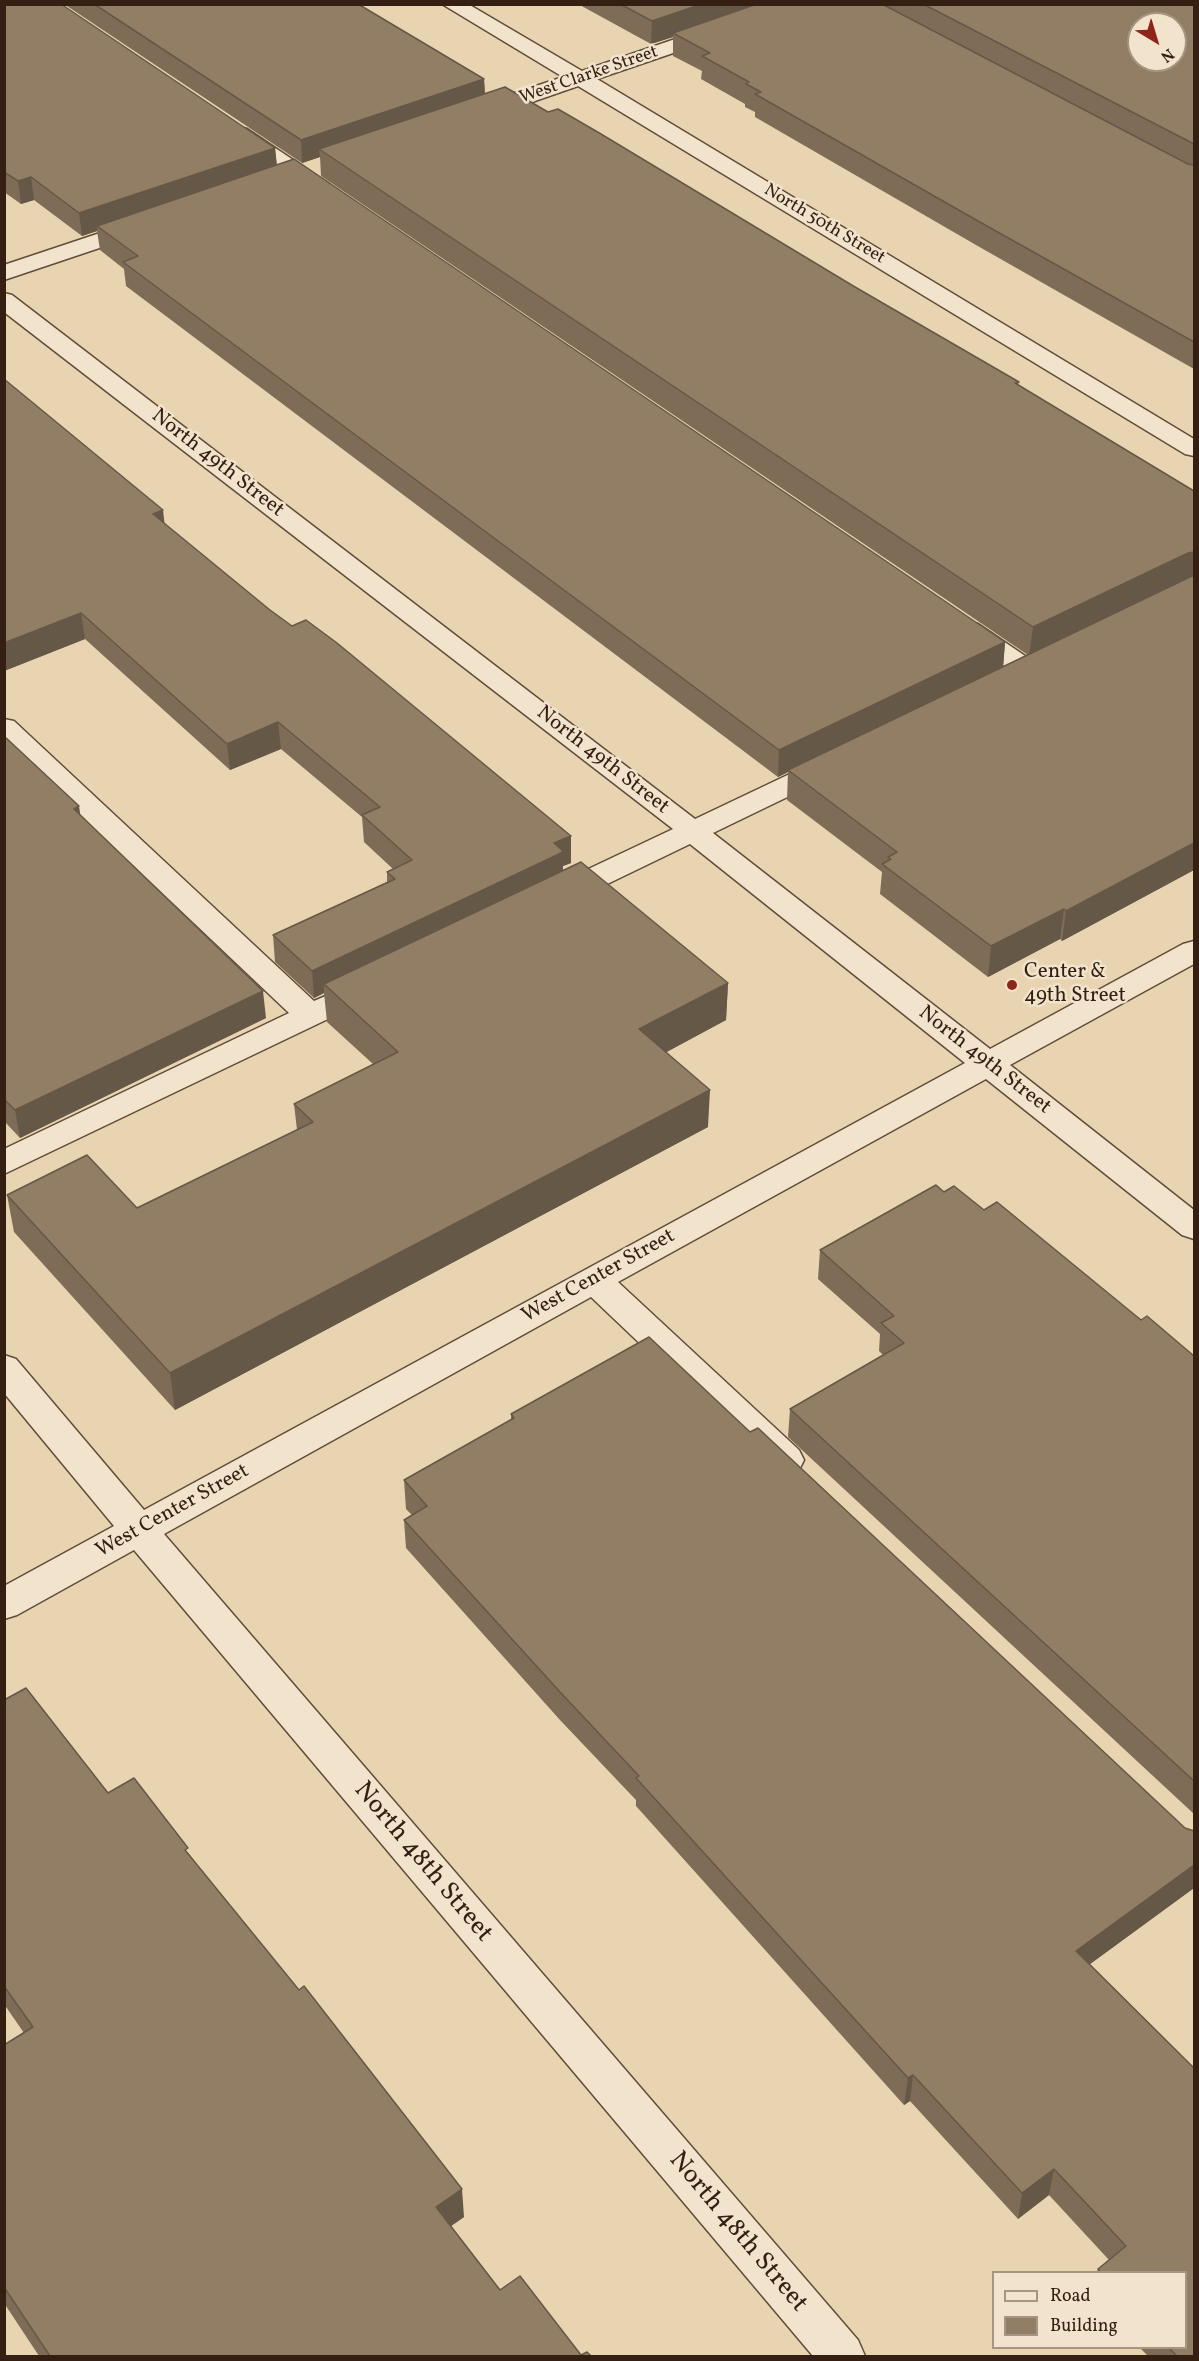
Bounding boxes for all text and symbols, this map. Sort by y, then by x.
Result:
north arrow [1127,12,1187,72]
street label: West Clarke Street [517,42,661,110]
text: N [1155,42,1178,67]
street label: North 50th Street [759,180,889,270]
street label: North 49th Street [146,404,288,524]
street label: North 49th Street [531,701,673,821]
place label: Center & 49th Street [1024,960,1126,1010]
marker: Center & 49th Street [1005,978,1019,992]
street label: North 49th Street [913,1001,1055,1121]
street label: West Center Street [518,1224,680,1330]
street label: West Center Street [92,1459,254,1565]
street label: North 48th Street [346,1776,498,1950]
street label: North 48th Street [661,2146,813,2320]
legend [992,2271,1187,2349]
text: Road [1050,2284,1091,2309]
text: Building [1050,2314,1118,2339]

